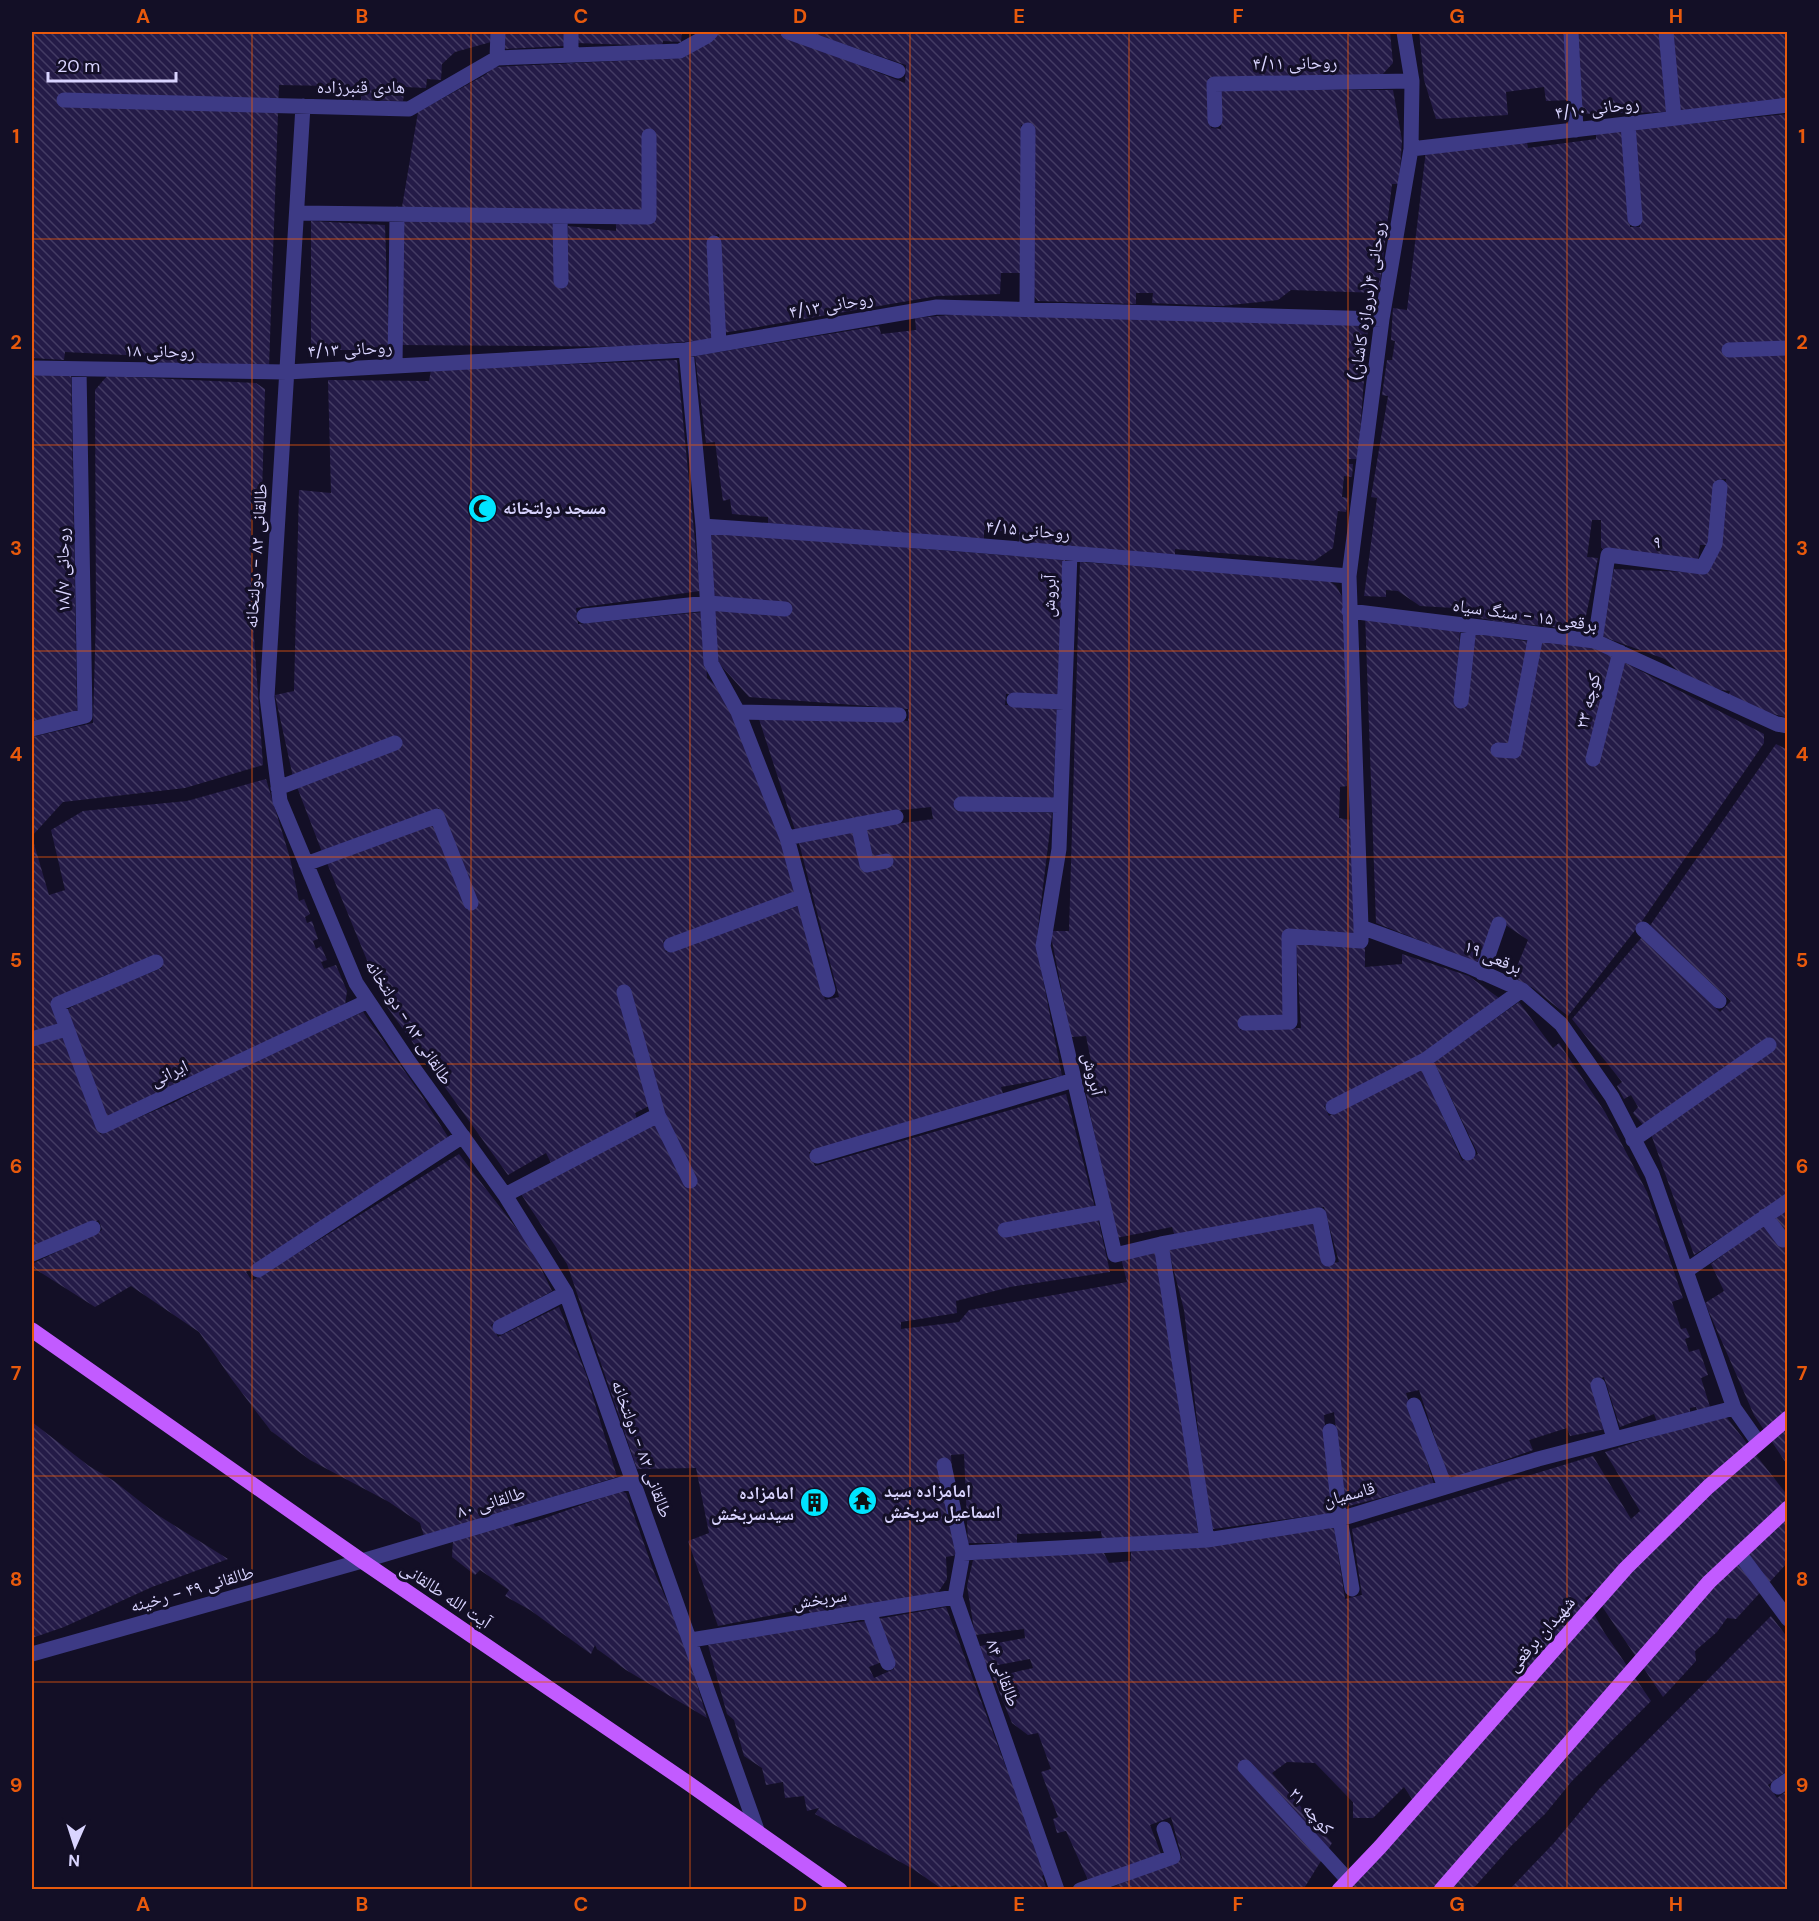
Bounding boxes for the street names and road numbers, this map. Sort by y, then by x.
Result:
street label: روحانی ۴/۱۱ [1252,50,1338,76]
street label: هادی قنبرزاده [317,75,405,99]
street label: روحانی ۴/۱۰ [1553,91,1641,125]
street label: روحانی ۴(دروازه کاشان) [1343,220,1391,382]
street label: روحانی ۴/۱۳ [787,286,875,324]
street label: روحانی ۴/۱۳ [307,335,393,363]
street label: روحانی ۱۸ [125,338,195,364]
street label: طالقانی ۸۲ - دولتخانه [239,483,273,629]
street label: روحانی ۴/۱۵ [985,514,1071,546]
street label: روحانی ۱۸/۷ [50,527,76,613]
street label: ۹ [1652,530,1662,554]
street label: آبروش [1036,574,1062,618]
street label: برقعی ۱۵ - سنگ سیاه [1451,593,1599,637]
street label: کوچه ۲۳ [1570,670,1607,731]
street label: برقعی ۱۹ [1460,934,1526,980]
street label: طالقانی ۸۲ - دولتخانه [359,955,459,1089]
street label: آبروش [1076,1050,1110,1098]
street label: ایرانی [146,1054,192,1092]
street label: طالقانی ۸۲ - دولتخانه [606,1377,678,1521]
street label: قاسمیان [1320,1476,1378,1512]
street label: طالقانی ۸۰ [454,1480,528,1524]
street label: آیت الله طالقانی [396,1556,496,1634]
street label: طالقانی ۴۹ - رخینه [127,1560,257,1618]
street label: سربخش [791,1583,849,1615]
street label: شهیدان برقعی [1501,1591,1581,1677]
street label: طالقانی ۸۴ [980,1636,1026,1710]
street label: کوچه ۲۱ [1283,1782,1339,1840]

